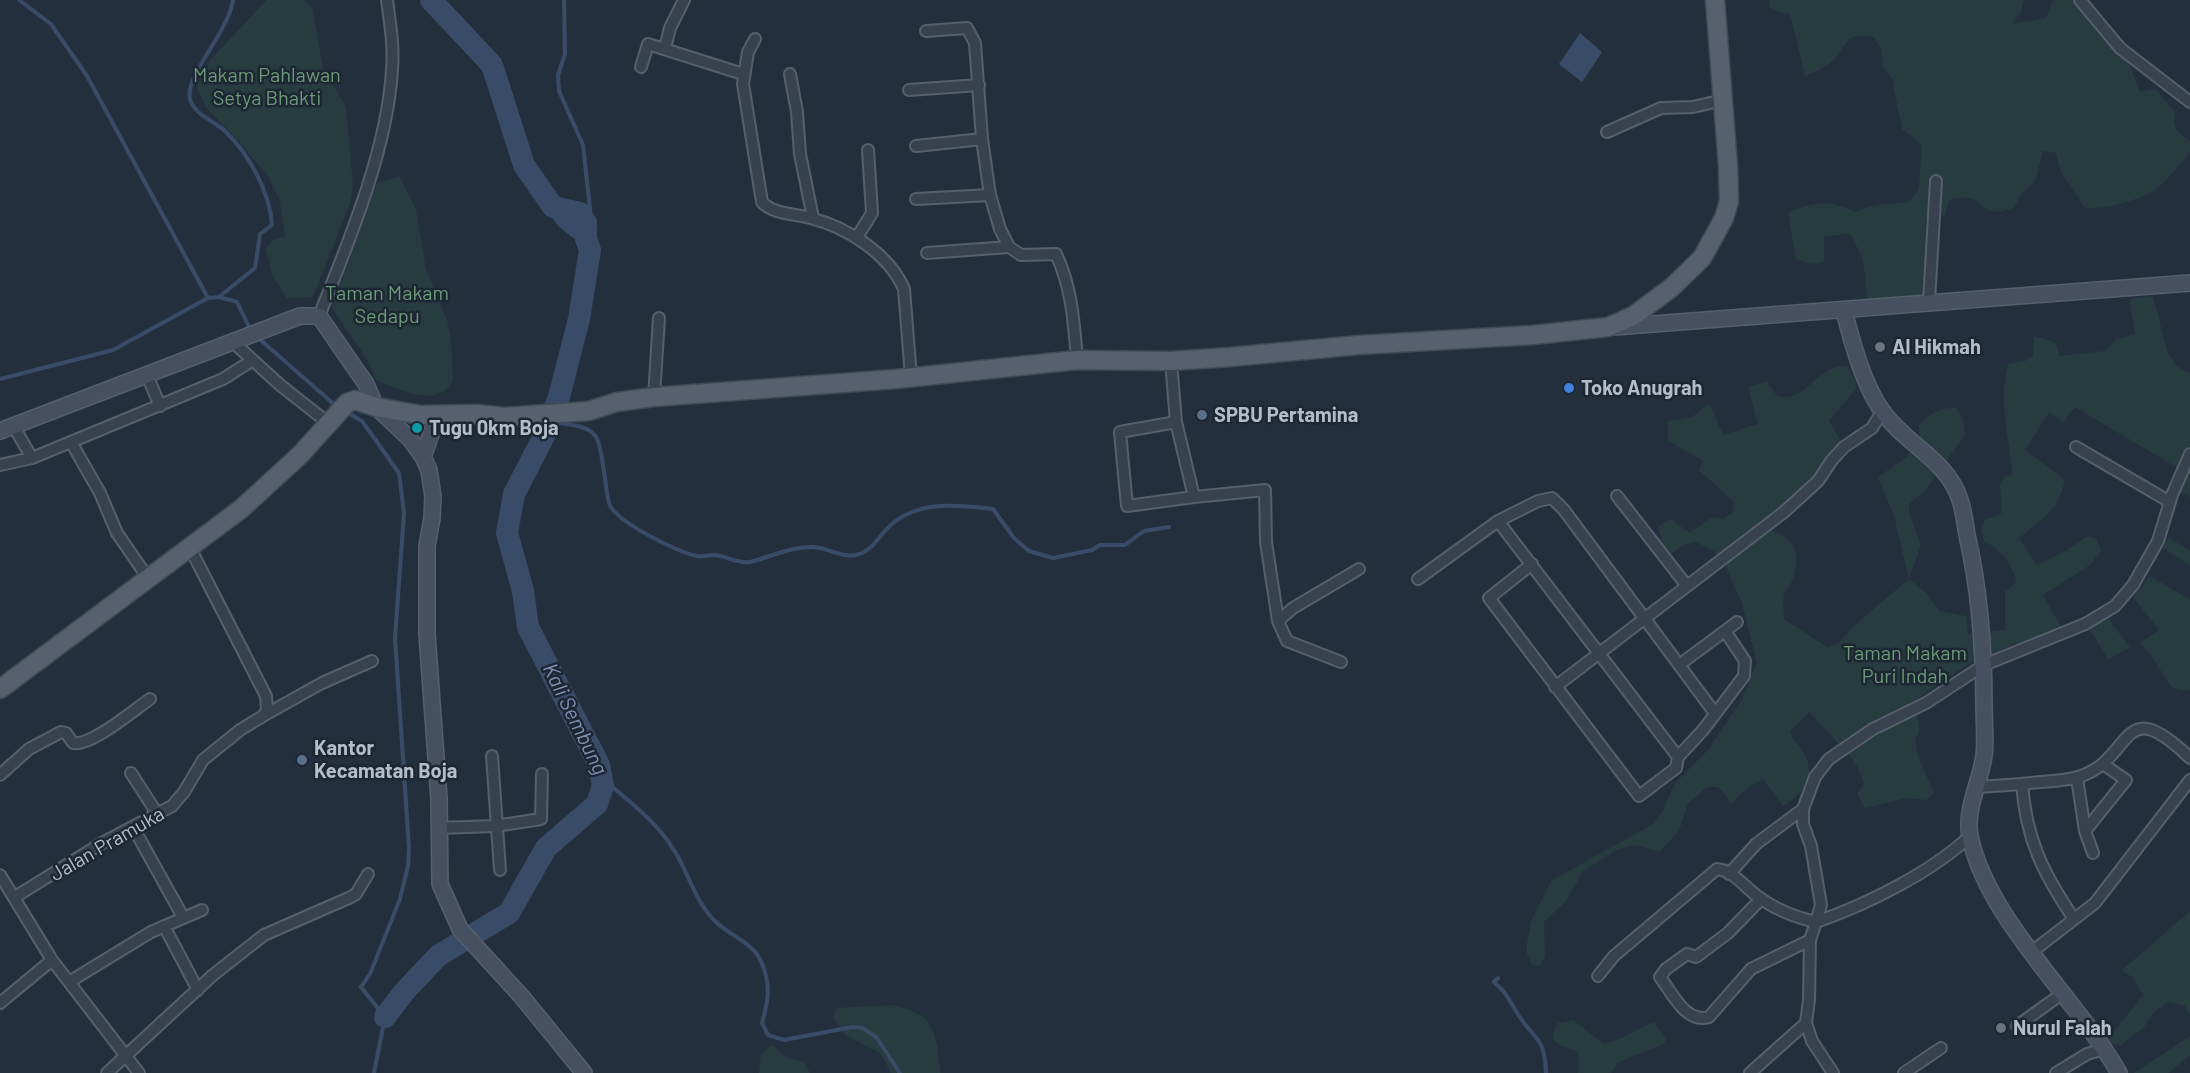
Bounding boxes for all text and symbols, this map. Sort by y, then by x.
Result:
park label: Makam Pahlawan Setya Bhakti [193,63,341,110]
park label: Taman Makam Sedapu [325,281,449,328]
place label: Al Hikmah [1892,335,1981,359]
marker: Al Hikmah [1873,340,1887,354]
place label: Toko Anugrah [1581,376,1702,400]
marker: Toko Anugrah [1562,381,1576,395]
place label: SPBU Pertamina [1214,403,1358,427]
marker: SPBU Pertamina [1195,408,1209,422]
place label: Tugu 0km Boja [429,416,559,440]
marker: Tugu 0km Boja [410,421,424,435]
park label: Taman Makam Puri Indah [1843,641,1967,688]
water label: Kali Sembung [537,659,613,779]
place label: Kantor Kecamatan Boja [314,736,457,783]
marker: Kantor Kecamatan Boja [295,753,309,767]
street label: Jalan Pramuka [46,802,168,886]
place label: Nurul Falah [2013,1016,2112,1040]
marker: Nurul Falah [1994,1021,2008,1035]

